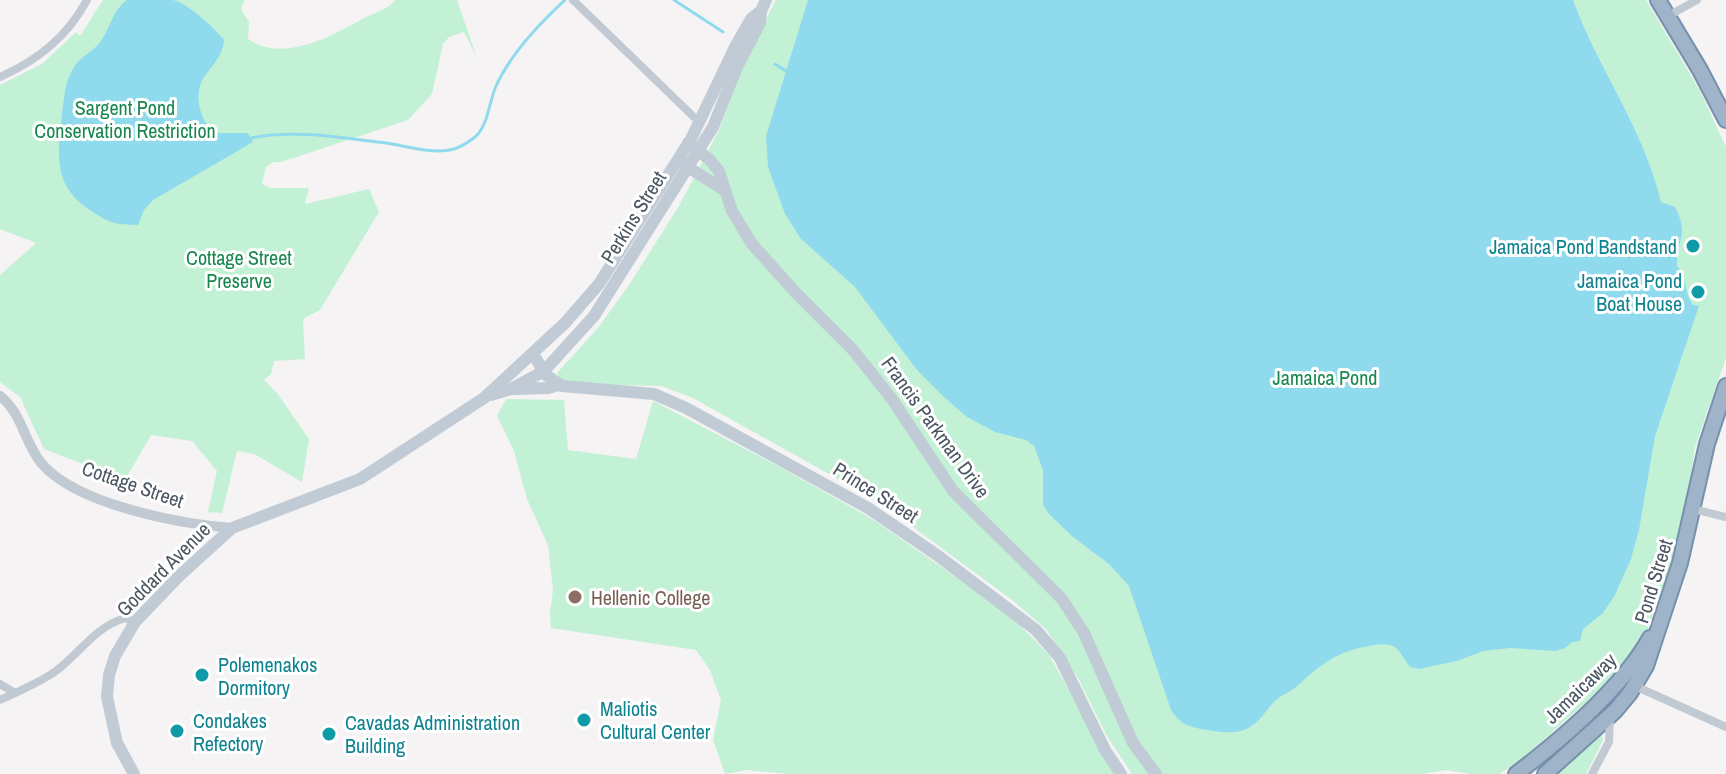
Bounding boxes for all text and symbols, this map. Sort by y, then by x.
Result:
park label: Sargent Pond Conservation Restriction [34,94,216,144]
street label: Perkins Street [594,165,672,268]
place label: Jamaica Pond Bandstand [1489,233,1677,260]
marker: Jamaica Pond Bandstand [1684,237,1702,255]
park label: Cottage Street Preserve [186,244,292,294]
place label: Jamaica Pond Boat House [1577,267,1682,317]
marker: Jamaica Pond Boat House [1689,283,1707,301]
street label: Francis Parkman Drive [876,351,996,503]
park label: Jamaica Pond [1273,364,1377,391]
street label: Cottage Street [79,454,188,514]
street label: Prince Street [828,455,924,529]
street label: Goddard Avenue [110,516,216,622]
street label: Pond Street [1627,535,1679,626]
place label: Hellenic College [591,584,710,611]
marker: Hellenic College [566,588,584,606]
street label: Jamaicaway [1538,646,1623,729]
place label: Polemenakos Dormitory [218,651,317,701]
marker: Polemenakos Dormitory [193,666,211,684]
place label: Maliotis Cultural Center [600,695,711,745]
place label: Condakes Refectory [193,707,267,757]
place label: Cavadas Administration Building [345,709,520,759]
marker: Maliotis Cultural Center [575,711,593,729]
marker: Condakes Refectory [168,722,186,740]
marker: Cavadas Administration Building [320,725,338,743]

